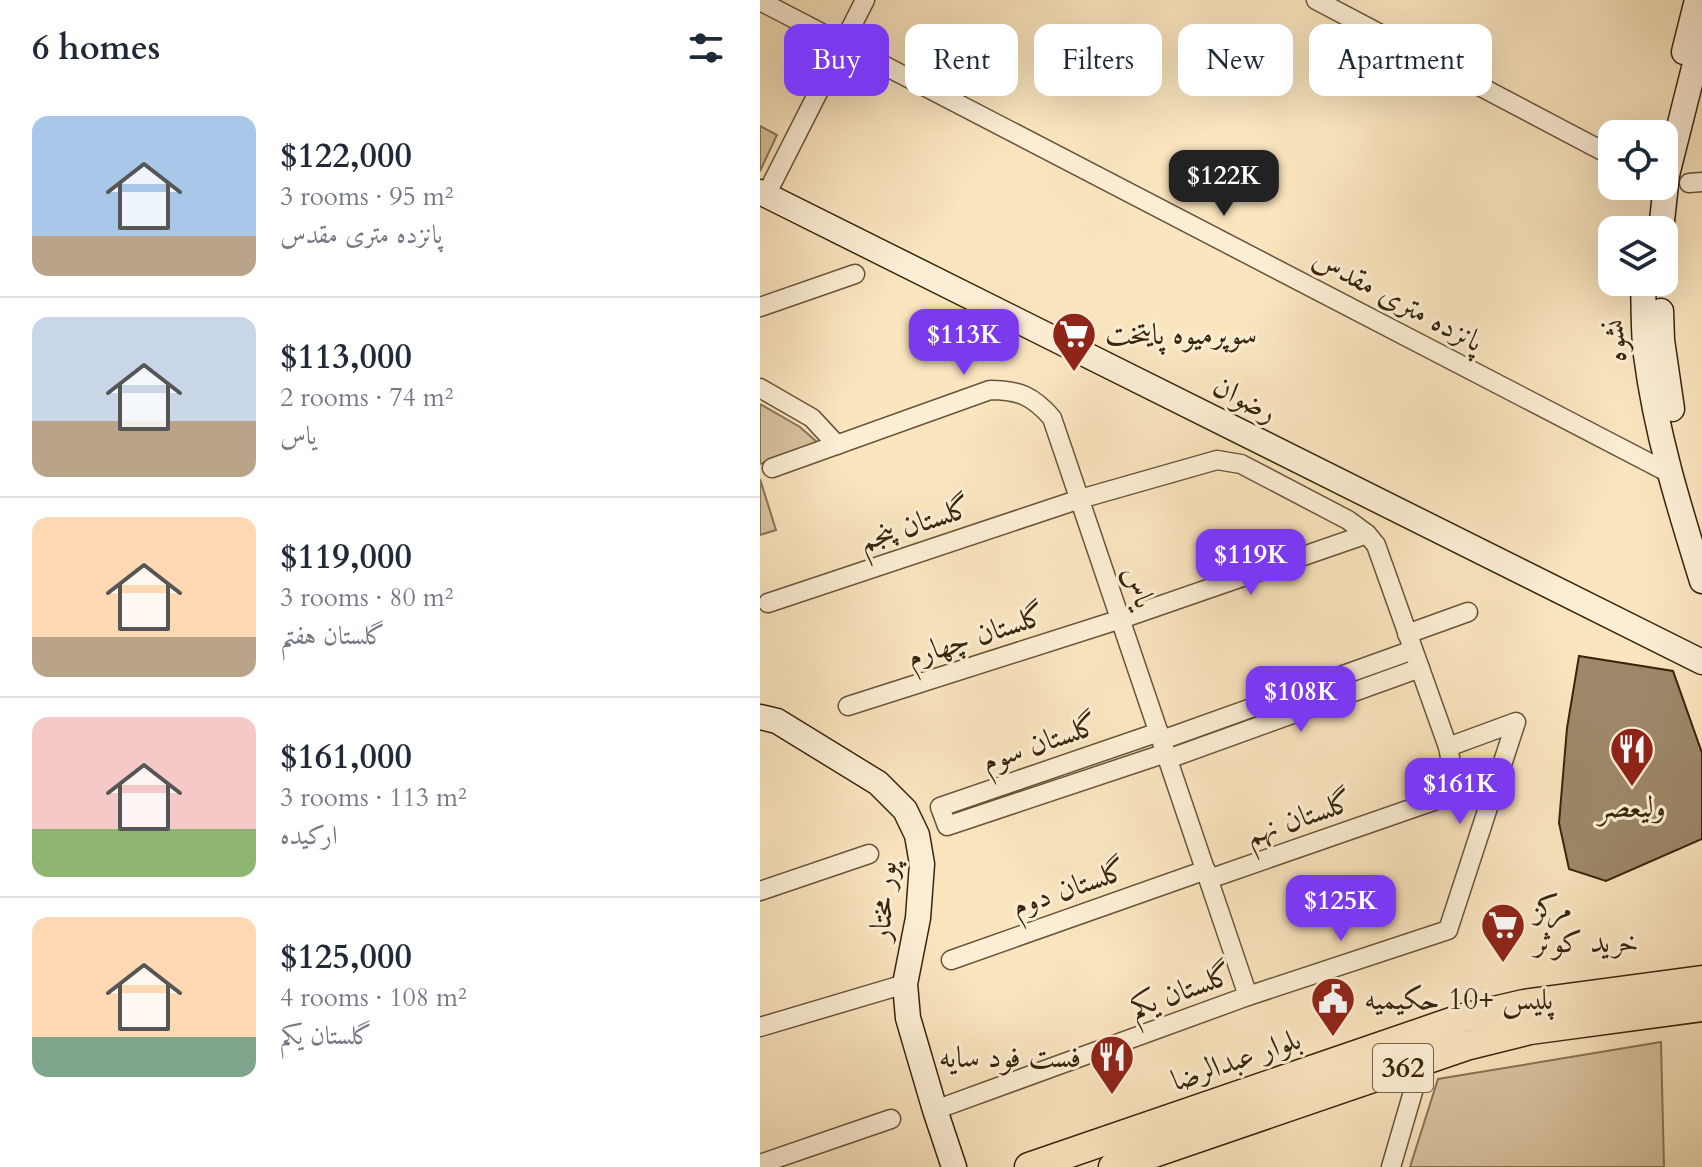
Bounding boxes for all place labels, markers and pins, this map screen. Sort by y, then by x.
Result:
pin: $122K [1168,150,1280,218]
pin: $113K [908,309,1020,377]
supermarket icon: سوپرمیوه پایتخت [1050,310,1098,373]
place label: سوپرمیوه پایتخت [1105,314,1257,355]
pin: $119K [1195,529,1307,597]
pin: $108K [1245,666,1357,734]
restaurant icon: ولیعصر [1608,725,1656,788]
pin: $161K [1404,758,1516,826]
place label: ولیعصر [1595,787,1666,828]
pin: $125K [1285,875,1397,943]
place label: مرکز خرید کوثر [1531,888,1639,963]
supermarket icon: مرکز خرید کوثر [1479,901,1527,964]
public building icon: پلیس +10 حکیمیه [1309,975,1357,1038]
place label: پلیس +10 حکیمیه [1364,979,1555,1020]
restaurant icon: فست فود سایه [1088,1033,1136,1096]
place label: فست فود سایه [939,1037,1081,1078]

